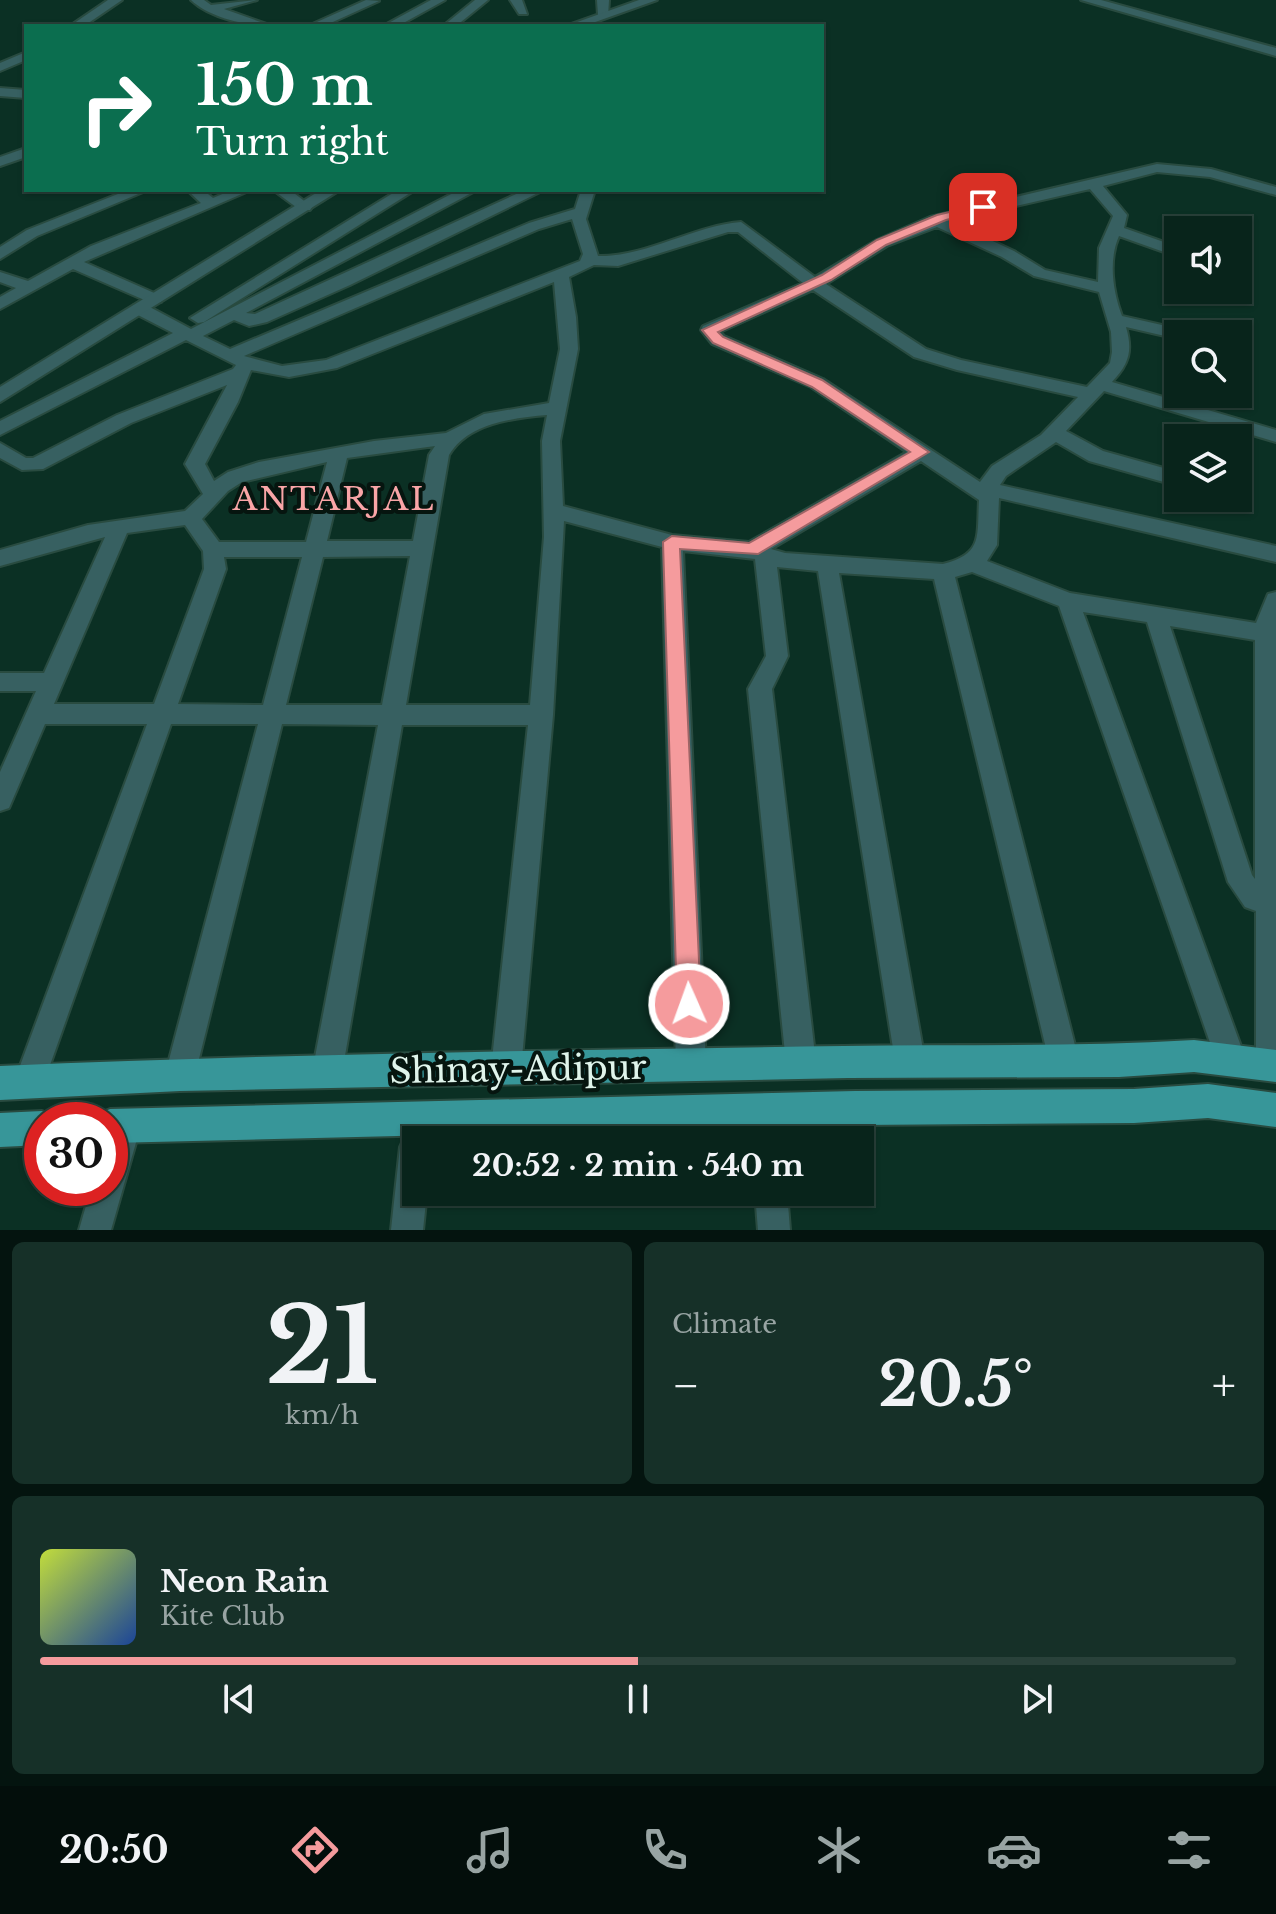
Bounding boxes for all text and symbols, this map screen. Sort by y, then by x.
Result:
text: 150 m [196,51,373,120]
icon: right [64,56,168,160]
text: Turn right [196,120,389,165]
pin [949,173,1017,241]
icon: arrive [961,185,1005,229]
map controls [1164,216,1252,512]
button: sound [1164,216,1252,304]
button: search [1164,320,1252,408]
button: layers [1164,424,1252,512]
district label: ANTARJAL [231,479,436,519]
position arrow [647,962,731,1046]
street label: Shinay-Adipur [389,1046,648,1092]
speed limit sign: 30 [24,1102,128,1206]
text: 20:52 · 2 min · 540 m [472,1147,804,1184]
text: 21 [265,1282,379,1411]
text: Climate [672,1308,777,1340]
text: 20.5° [879,1348,1033,1422]
text: − [672,1358,700,1413]
text: + [1212,1358,1236,1413]
text: km/h [285,1399,359,1431]
text: Neon Rain [160,1563,329,1600]
text: Kite Club [160,1600,285,1632]
icon: previous [217,1677,261,1721]
icon: pause [616,1677,660,1721]
icon: next [1015,1677,1059,1721]
icon: directions [287,1822,343,1878]
icon: music [462,1822,518,1878]
icon: phone [637,1822,693,1878]
icon: climate [811,1822,867,1878]
icon: car [986,1822,1042,1878]
icon: filters [1161,1822,1217,1878]
text: 20:50 [59,1828,169,1873]

